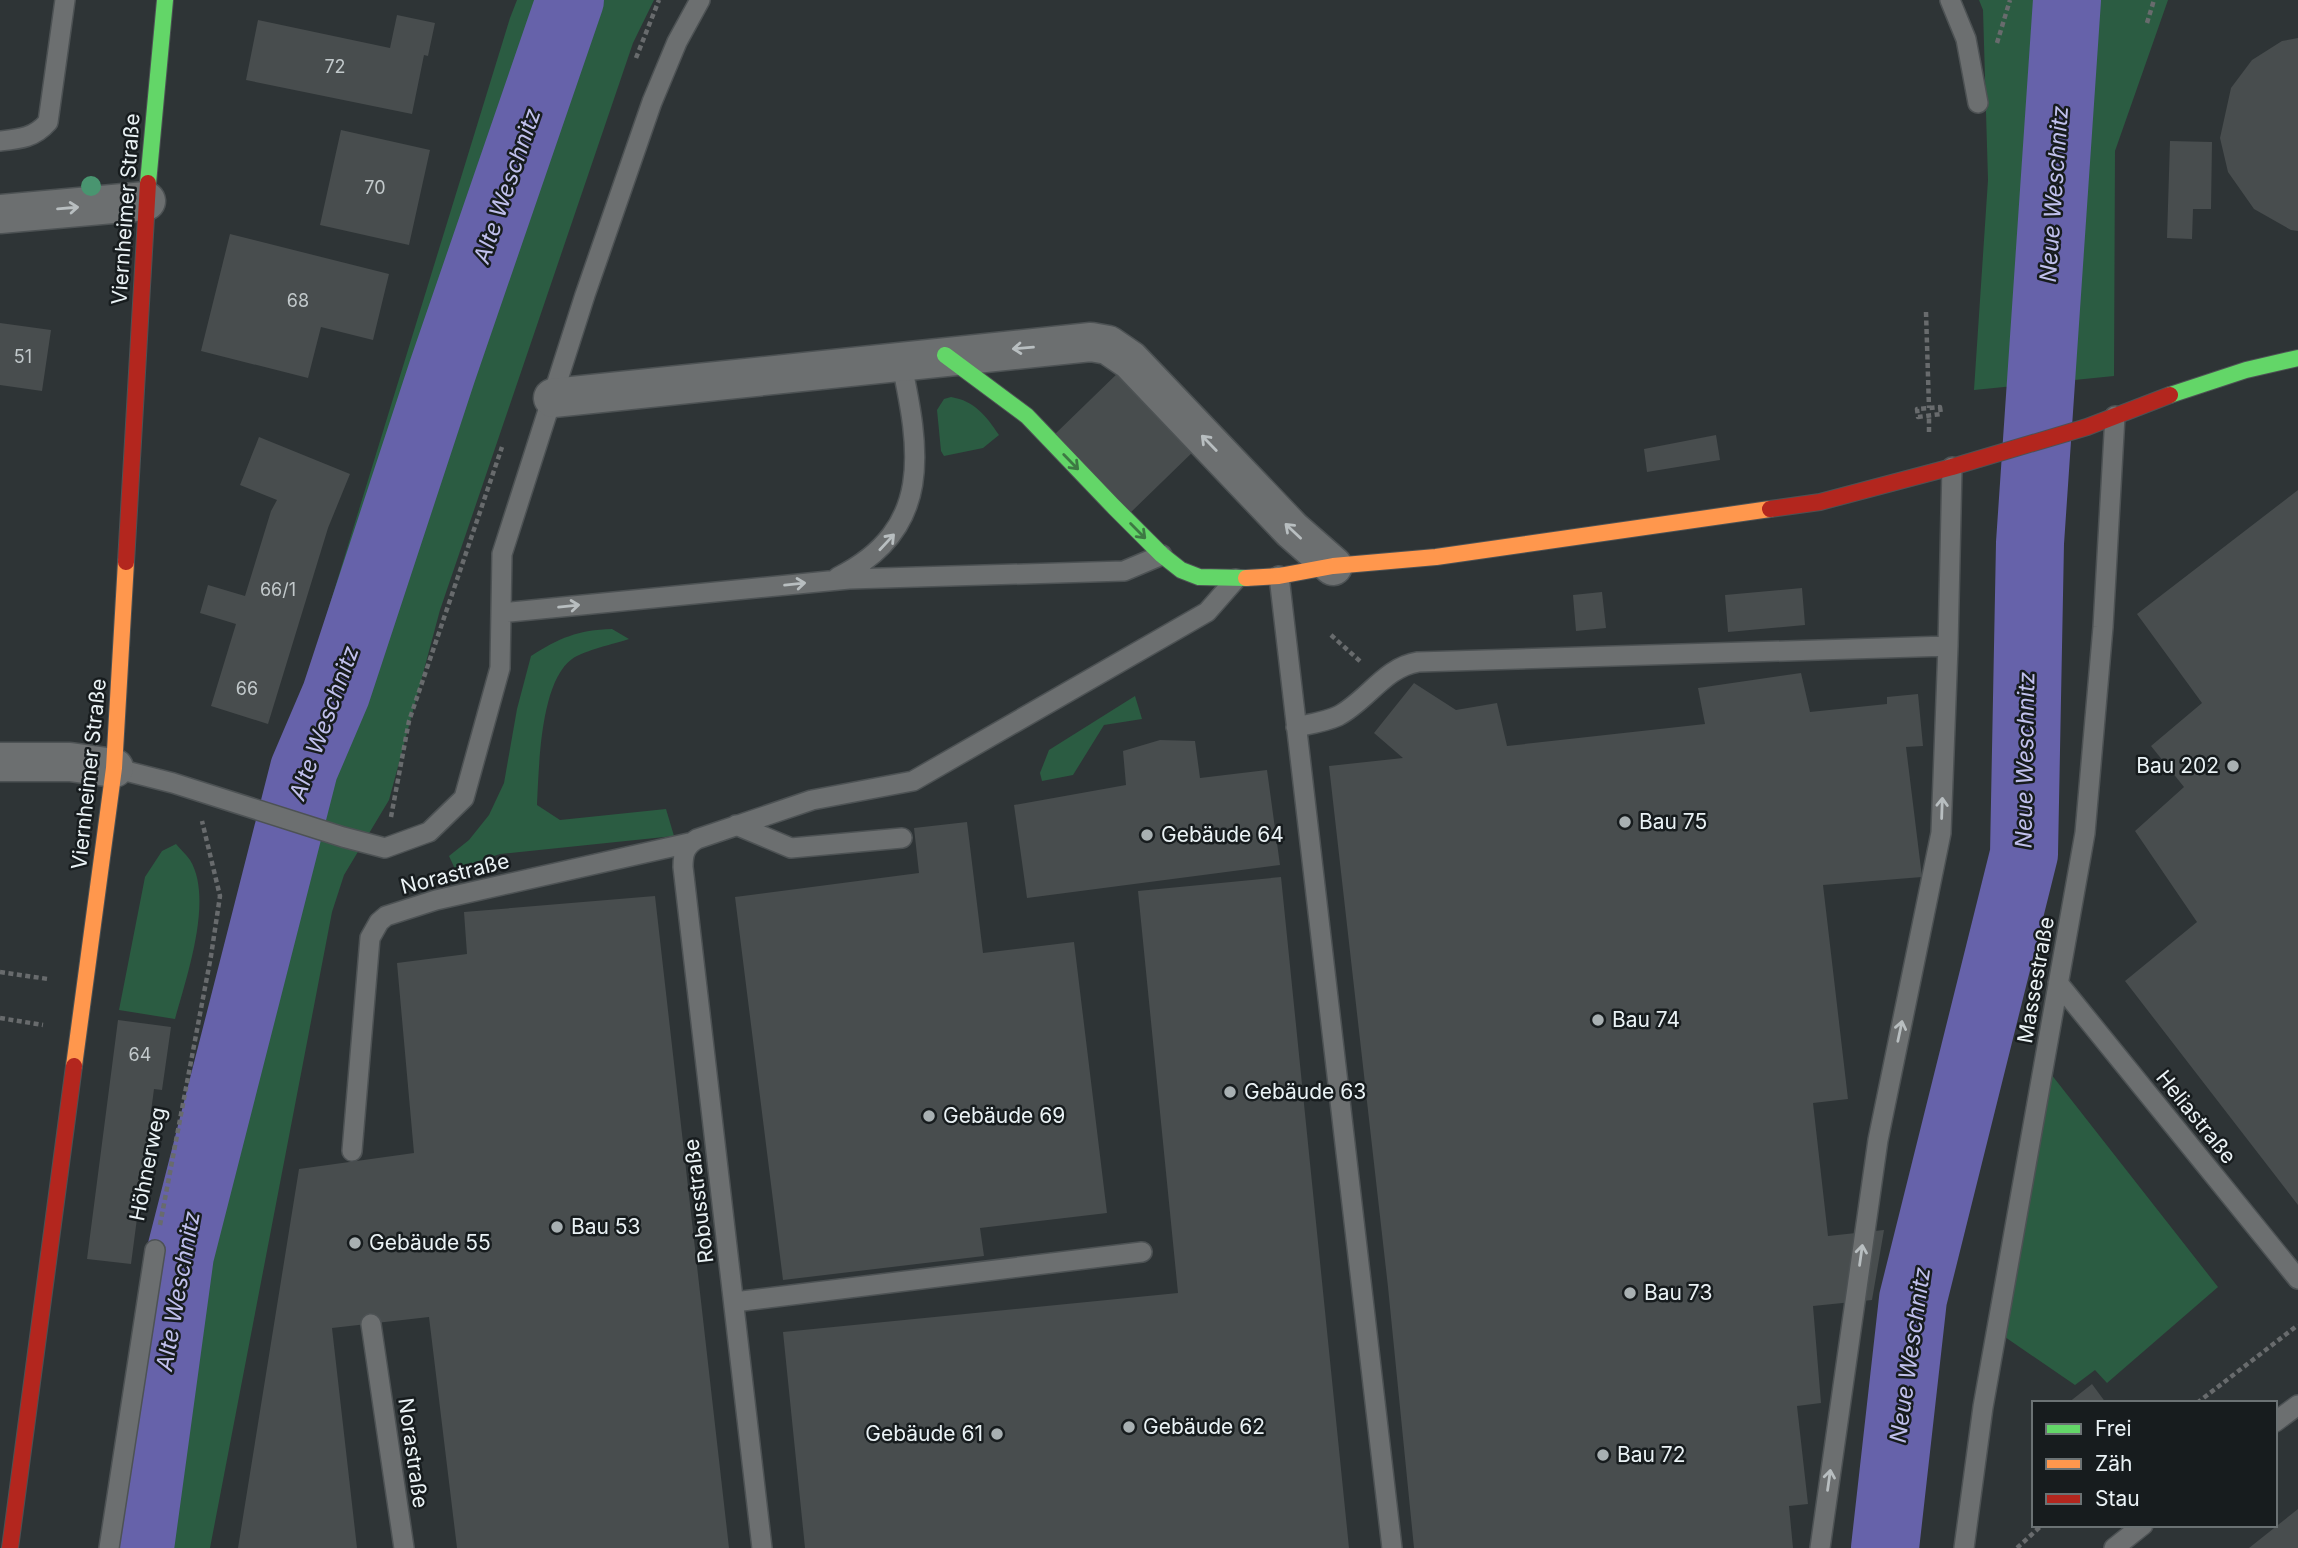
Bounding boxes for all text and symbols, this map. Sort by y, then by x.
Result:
house number: 72 [324,56,346,77]
water label: Neue Weschnitz [2034,104,2074,283]
water label: Alte Weschnitz [467,105,547,268]
street label: Viernheimer Straße [106,112,145,306]
house number: 70 [364,177,386,198]
one-way arrow [56,201,79,214]
house number: 68 [287,290,309,311]
one-way arrow [1012,342,1035,355]
house number: 51 [14,346,32,367]
one-way arrow [1200,435,1217,452]
one-way arrow [1062,453,1079,470]
one-way arrow [1285,522,1302,539]
one-way arrow [1129,523,1146,540]
one-way arrow [878,534,895,551]
one-way arrow [783,577,806,590]
house number: 66/1 [260,579,296,600]
one-way arrow [557,599,580,612]
water label: Alte Weschnitz [283,642,365,805]
water label: Neue Weschnitz [2009,671,2041,849]
street label: Viernheimer Straße [66,677,111,871]
house number: 66 [236,678,258,699]
place label: Bau 202 [2136,753,2219,778]
marker: Bau 202 [2225,758,2241,774]
one-way arrow [1936,797,1949,820]
place label: Bau 75 [1639,809,1707,834]
marker: Bau 75 [1617,814,1633,830]
place label: Gebäude 64 [1161,822,1284,847]
marker: Gebäude 64 [1139,827,1155,843]
street label: Norastraße [398,848,512,899]
street label: Massestraße [2012,915,2059,1045]
place label: Bau 74 [1612,1007,1680,1032]
marker: Bau 74 [1590,1012,1606,1028]
one-way arrow [1894,1020,1908,1043]
house number: 64 [129,1044,151,1065]
street label: Heliastraße [2151,1065,2242,1168]
place label: Gebäude 63 [1244,1079,1366,1104]
marker: Gebäude 63 [1222,1084,1238,1100]
place label: Gebäude 69 [943,1103,1065,1128]
street label: Höhnerweg [124,1105,171,1223]
marker: Gebäude 69 [921,1108,937,1124]
street label: Robusstraße [678,1138,719,1265]
water label: Alte Weschnitz [150,1209,206,1374]
place label: Bau 53 [571,1214,641,1239]
marker: Bau 53 [549,1219,565,1235]
place label: Gebäude 55 [369,1230,491,1255]
marker: Gebäude 55 [347,1235,363,1251]
one-way arrow [1855,1244,1868,1267]
water label: Neue Weschnitz [1884,1265,1936,1445]
place label: Bau 73 [1644,1280,1712,1305]
marker: Bau 73 [1622,1285,1638,1301]
street label: Norastraße [393,1396,434,1510]
legend [2032,1401,2277,1527]
place label: Gebäude 62 [1143,1414,1265,1439]
text: Frei [2095,1416,2132,1441]
marker: Gebäude 62 [1121,1419,1137,1435]
place label: Gebäude 61 [865,1421,983,1446]
marker: Gebäude 61 [989,1426,1005,1442]
place label: Bau 72 [1617,1442,1686,1467]
marker: Bau 72 [1595,1447,1611,1463]
text: Zäh [2095,1451,2132,1476]
one-way arrow [1823,1470,1836,1492]
text: Stau [2095,1486,2140,1511]

